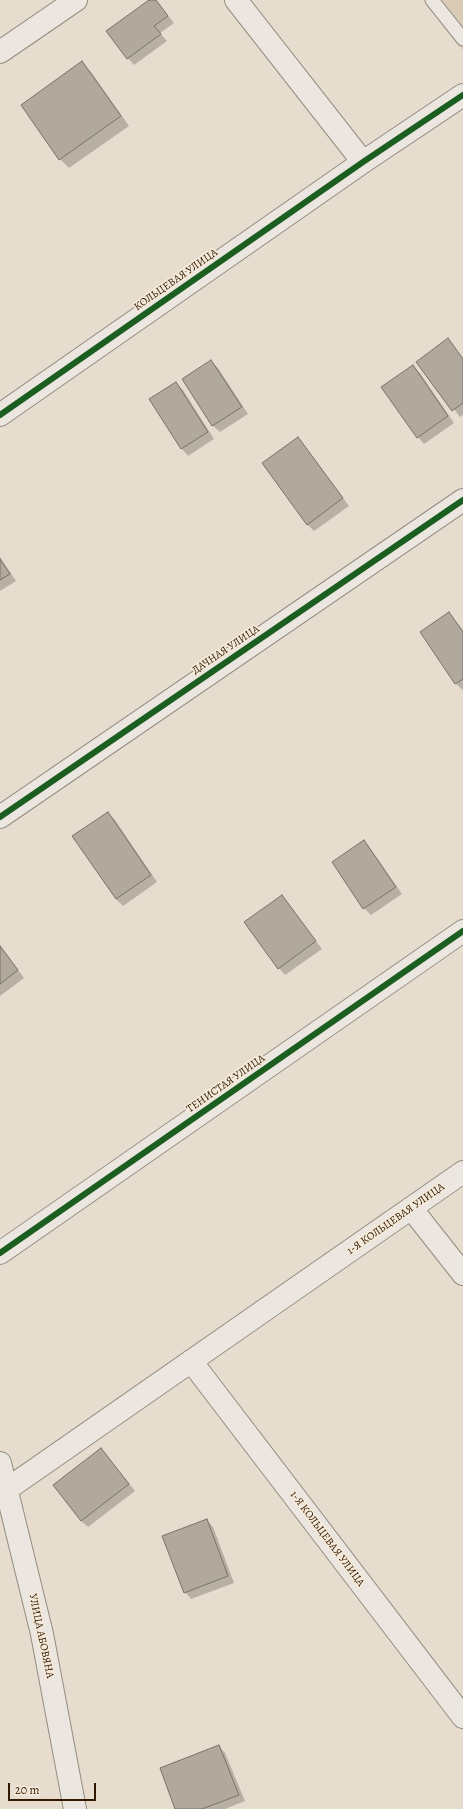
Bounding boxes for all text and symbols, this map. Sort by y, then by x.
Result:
street label: КОЛЬЦЕВАЯ УЛИЦА [132,246,220,314]
street label: ДАЧНАЯ УЛИЦА [190,623,262,677]
street label: ТЕНИСТАЯ УЛИЦА [184,1052,268,1116]
street label: 1-Я КОЛЬЦЕВАЯ УЛИЦА [345,1180,447,1258]
street label: 1-Я КОЛЬЦЕВАЯ УЛИЦА [287,1489,367,1589]
street label: УЛИЦА АБОВЯНА [26,1593,56,1679]
scale bar [10,1775,98,1801]
text: 20 m [15,1782,39,1798]

